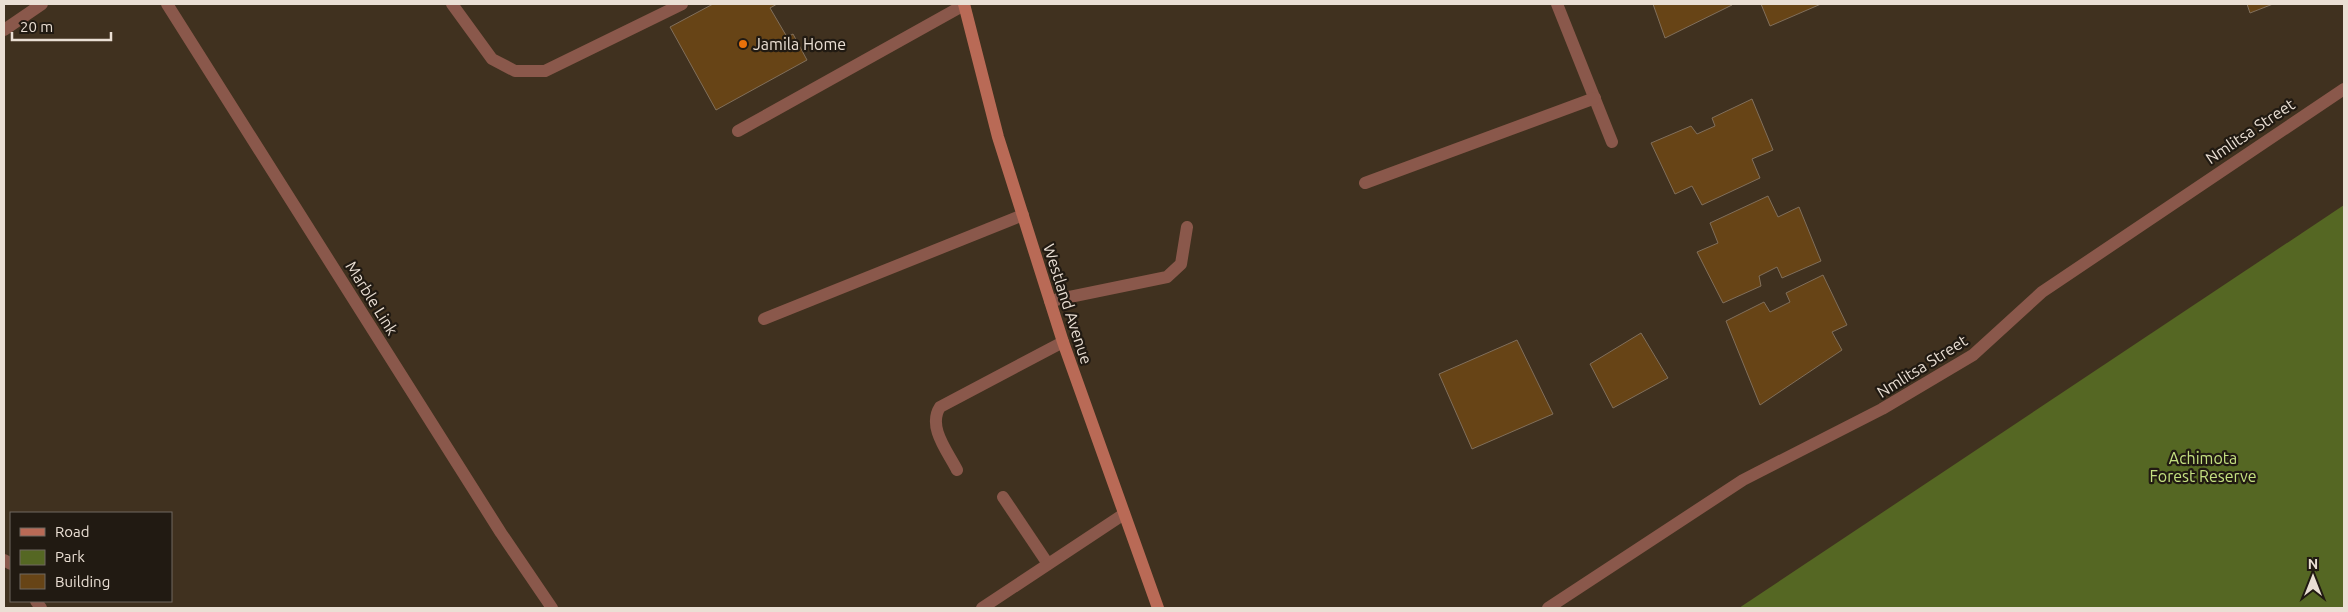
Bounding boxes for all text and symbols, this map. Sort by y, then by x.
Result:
scale bar [12,10,111,42]
text: 20 m [20,18,53,35]
place label: Jamila Home [753,35,846,53]
marker: Jamila Home [737,38,749,50]
street label: Nmlitsa Street [2202,94,2298,167]
street label: Westland Avenue [1040,242,1096,366]
street label: Marble Link [342,258,402,338]
street label: Nmlitsa Street [1874,331,1971,401]
park label: Achimota Forest Reserve [2149,449,2257,485]
legend [10,512,172,602]
text: Road [55,523,90,540]
text: Park [55,548,85,565]
north arrow [2288,552,2338,602]
text: N [2308,556,2318,572]
text: Building [55,573,110,590]

